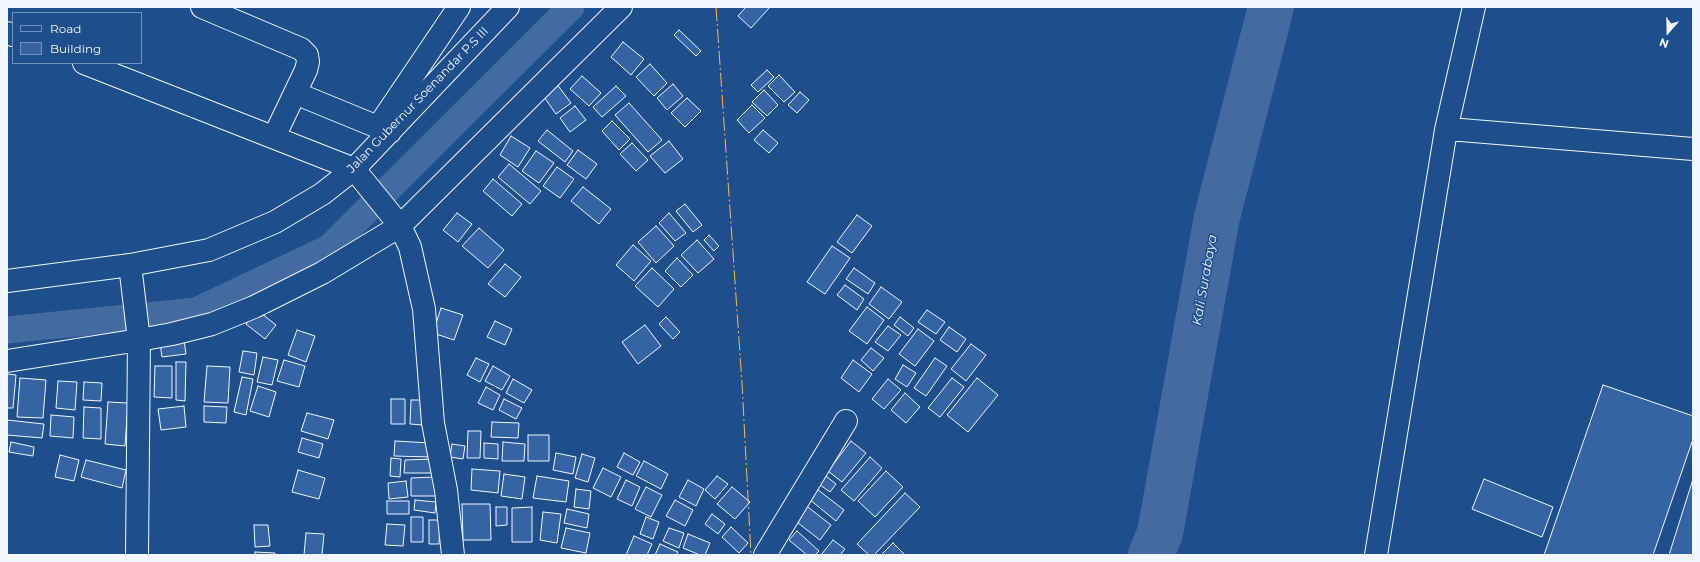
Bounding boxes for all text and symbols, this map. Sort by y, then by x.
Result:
legend [12,12,142,64]
north arrow [1648,12,1688,52]
text: Road [50,21,81,36]
street label: Jalan Gubernur Soenandar P.S III [344,24,492,176]
text: N [1657,35,1670,51]
text: Building [50,41,101,56]
water label: Kali Surabaya [1189,233,1221,327]

